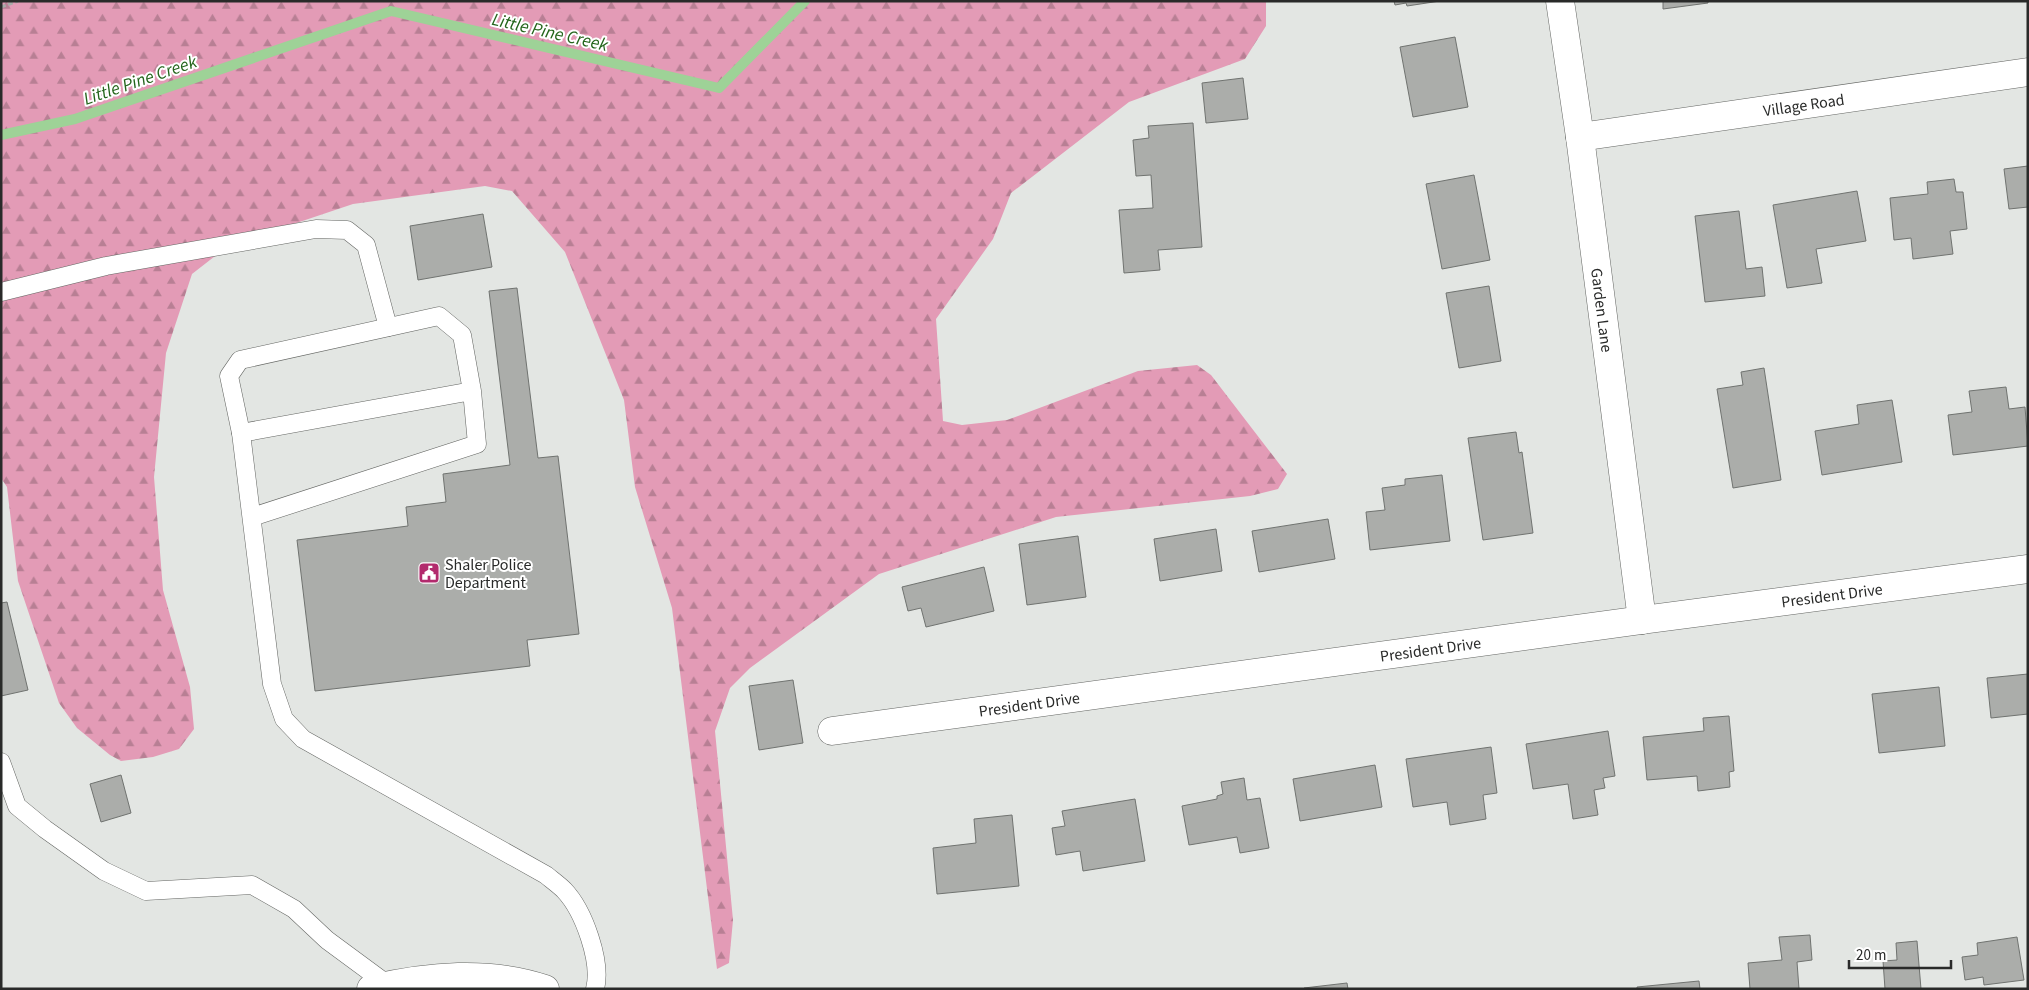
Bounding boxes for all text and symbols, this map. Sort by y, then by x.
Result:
water label: Little Pine Creek [489,7,611,58]
water label: Little Pine Creek [80,49,201,112]
street label: Village Road [1762,89,1846,122]
street label: Garden Lane [1585,267,1618,354]
place label: Shaler Police Department [445,554,531,594]
public building icon: Shaler Police Department [417,561,441,585]
street label: President Drive [1780,578,1884,614]
street label: President Drive [1379,632,1483,668]
street label: President Drive [977,687,1081,723]
scale bar [1849,938,1952,970]
text: 20 m [1856,945,1886,966]

